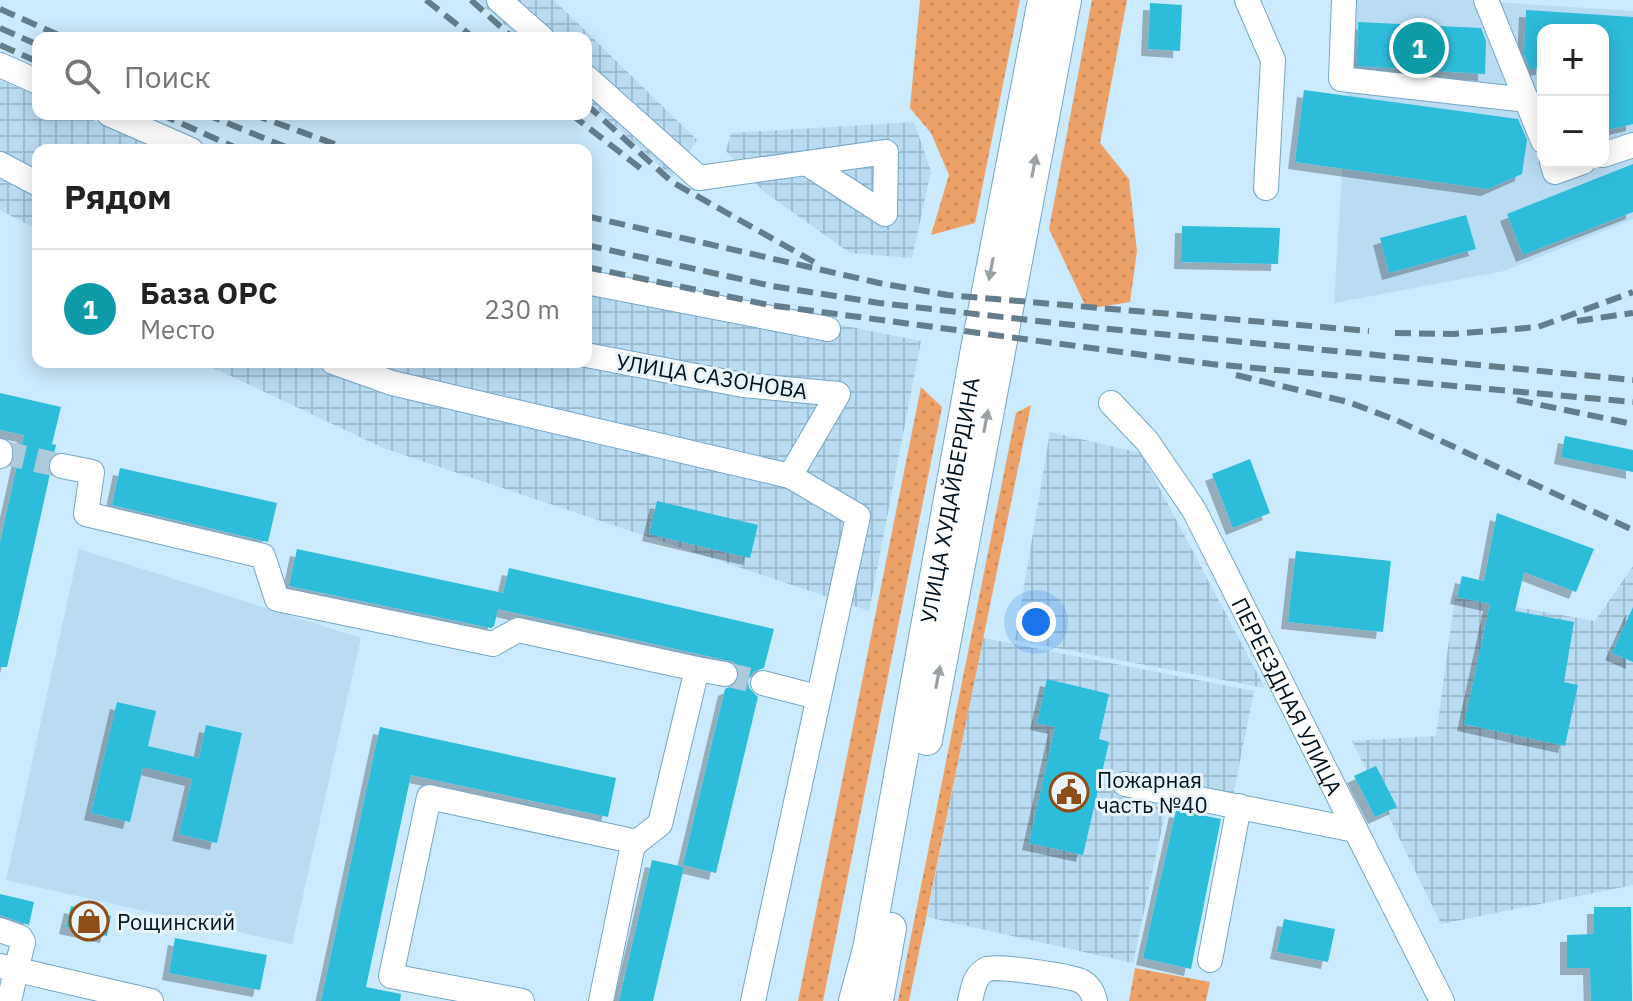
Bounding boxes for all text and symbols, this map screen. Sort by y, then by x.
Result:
pin: 1 [1393,18,1445,78]
map controls [1537,24,1609,168]
button: + [1537,24,1609,96]
search box [32,32,592,120]
icon: search [60,54,104,98]
text: Поиск [124,57,211,96]
button: − [1537,96,1609,168]
one-way arrow [1029,153,1041,178]
text: Рядом [64,174,172,218]
one-way arrow [985,257,997,282]
text: База ОРС [140,273,278,312]
text: 1 [82,292,98,326]
text: 230 m [484,292,560,326]
text: Место [140,312,215,346]
street label: УЛИЦА САЗОНОВА [614,347,810,405]
street label: УЛИЦА ХУДАЙБЕРДИНА [912,375,985,625]
one-way arrow [981,408,993,433]
street label: ПЕРЕЕЗДНАЯ УЛИЦА [1226,592,1350,799]
your location [1016,602,1056,642]
one-way arrow [933,664,945,689]
place label: Пожарная часть №40 [1097,765,1208,819]
public building icon: Пожарная часть №40 [1048,771,1090,813]
shop icon: Рощинский [68,900,110,942]
place label: Рощинский [117,907,235,936]

